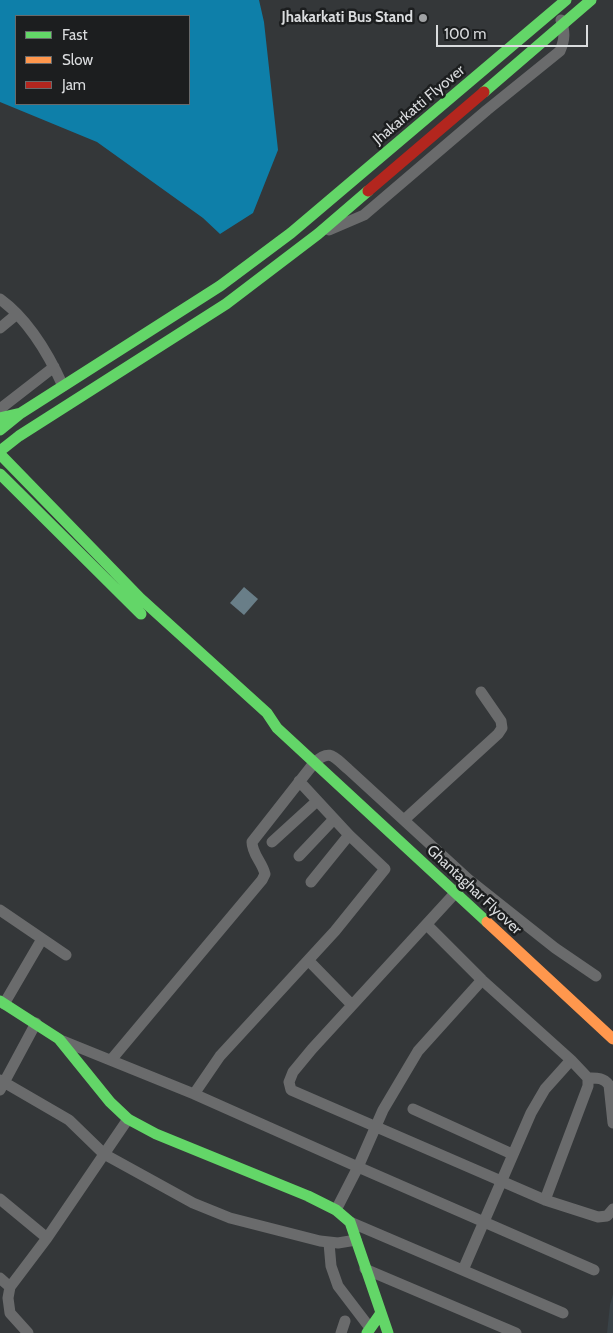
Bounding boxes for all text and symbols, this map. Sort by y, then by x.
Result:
place label: Jhakarkati Bus Stand [282,9,413,27]
marker: Jhakarkati Bus Stand [417,12,429,24]
legend [15,15,190,105]
scale bar [438,15,590,47]
text: 100 m [444,25,486,43]
text: Fast [62,26,87,44]
text: Slow [62,51,93,69]
street label: Jhakarkatti Flyover [369,61,469,149]
text: Jam [62,76,86,94]
street label: Ghantaghar Flyover [423,841,525,939]

